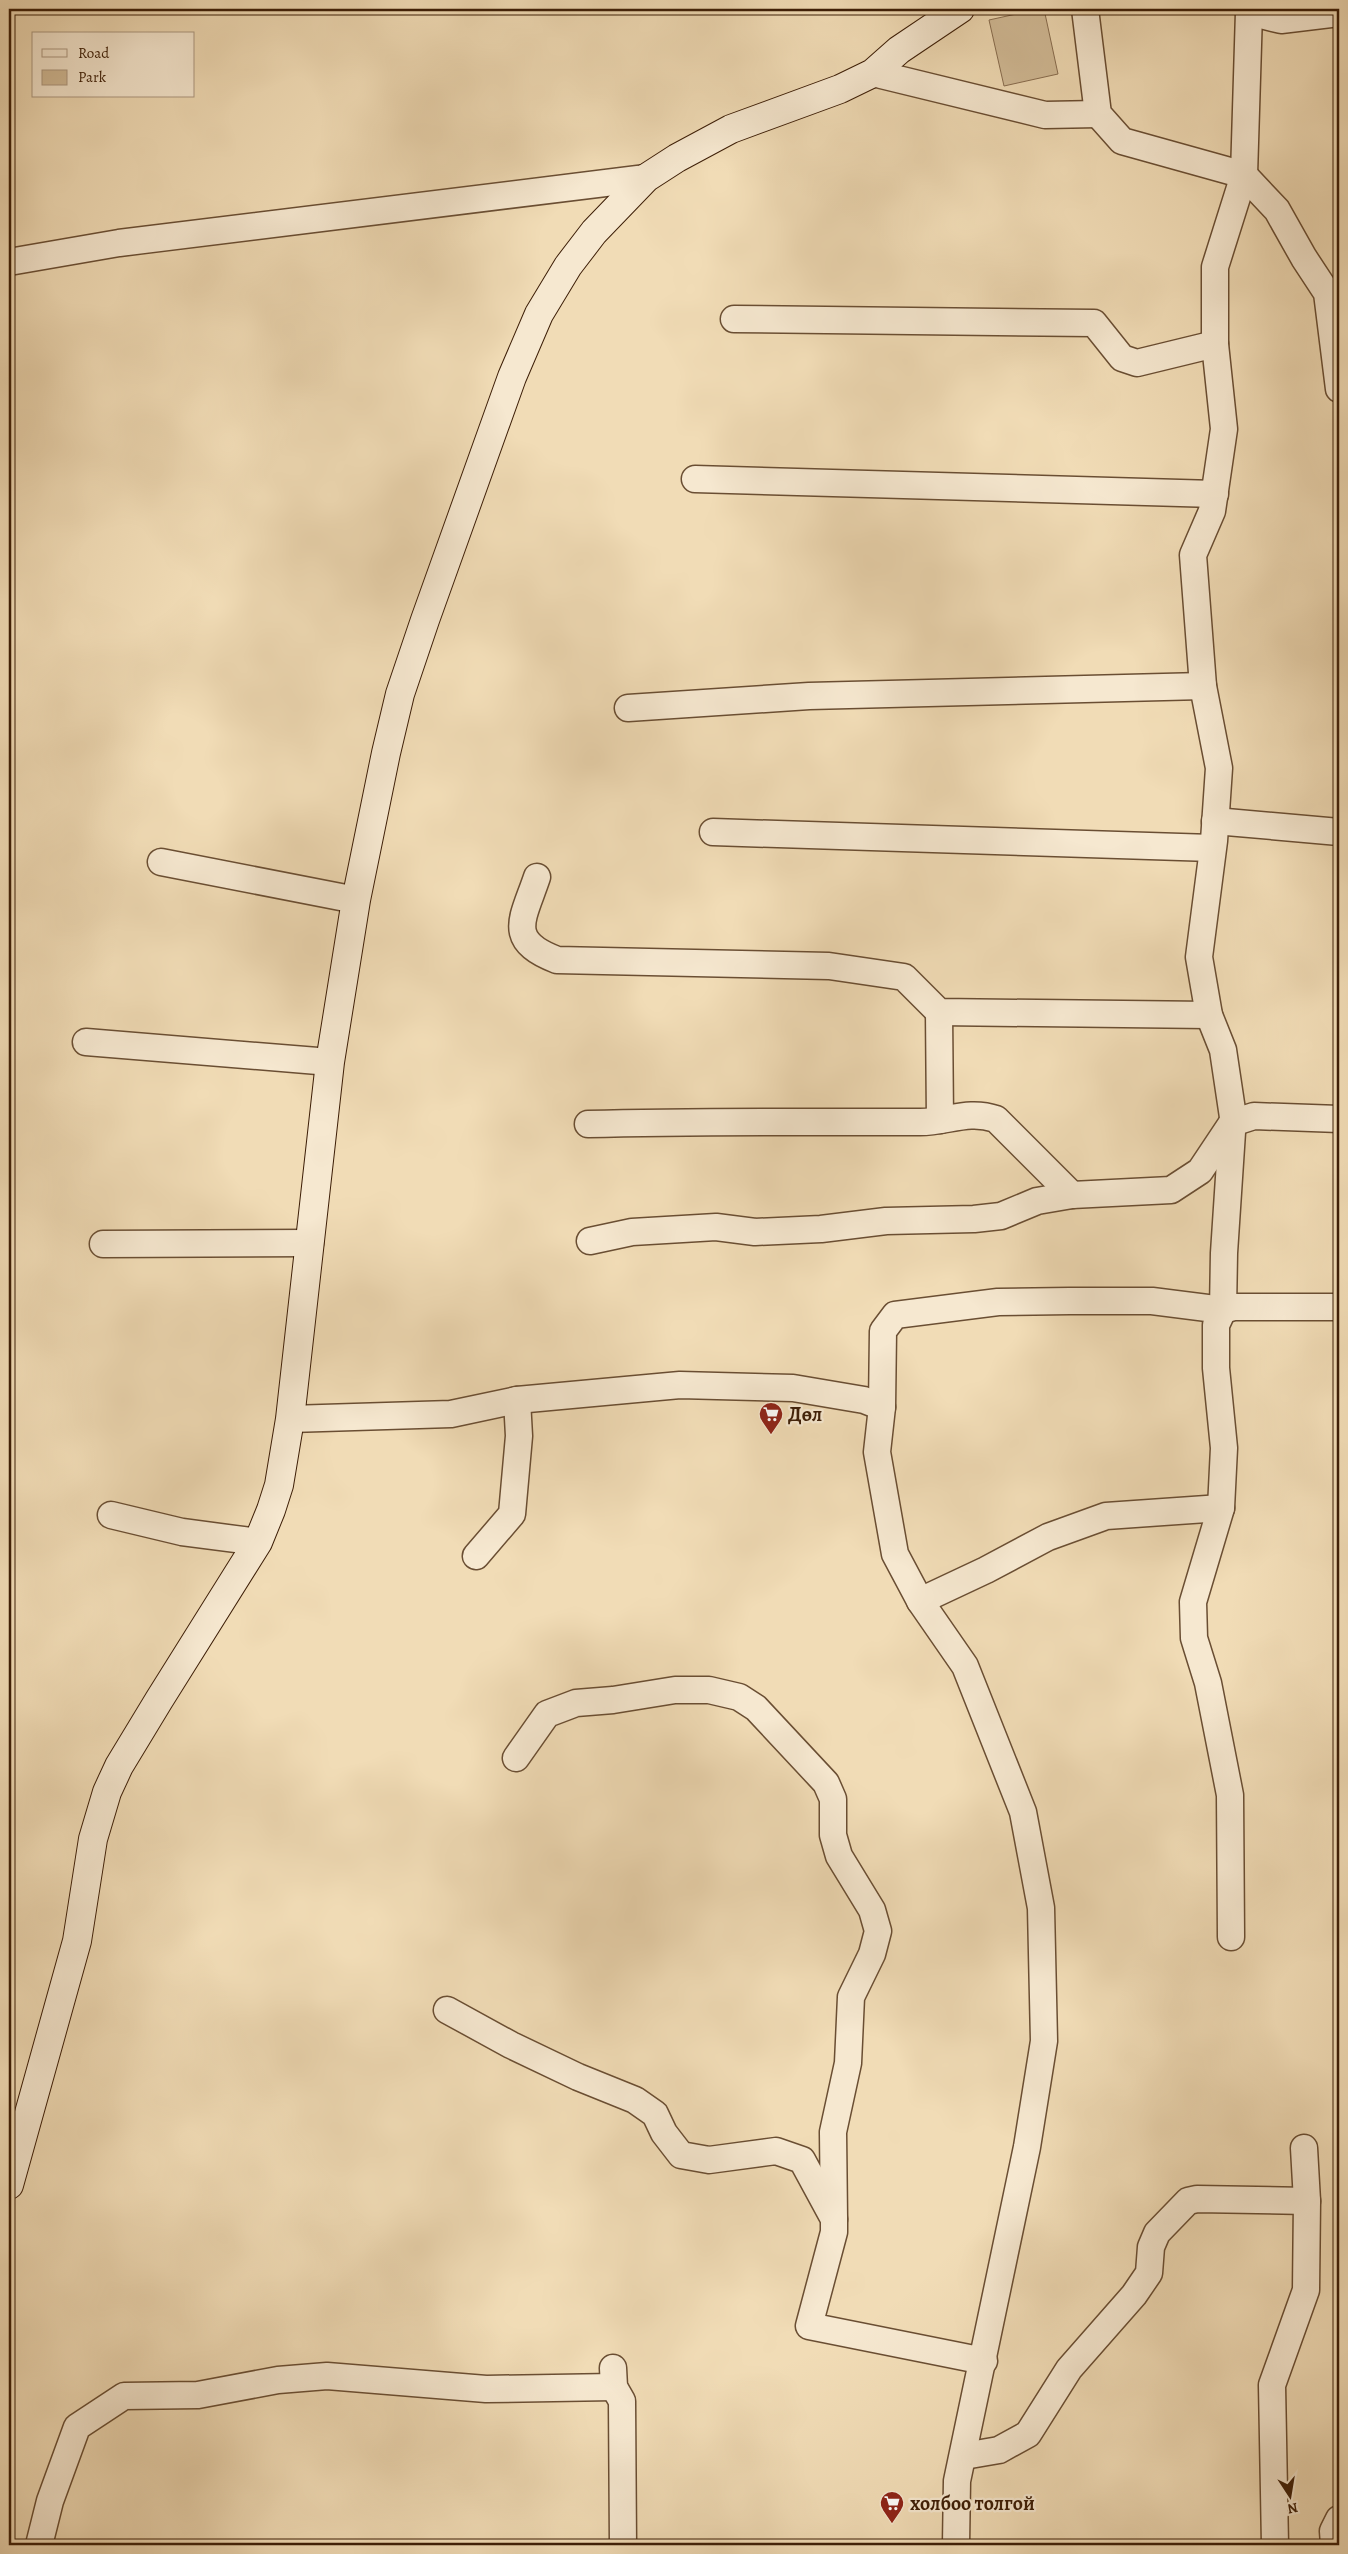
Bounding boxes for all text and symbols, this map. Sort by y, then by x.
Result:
legend [32,32,195,98]
text: Road [78,43,110,63]
text: Park [78,67,107,87]
supermarket icon: Дөл [758,1401,784,1435]
place label: Дөл [788,1401,822,1428]
north arrow [1266,2472,1316,2522]
supermarket icon: холбоо толгой [879,2490,905,2524]
place label: холбоо толгой [910,2490,1035,2517]
text: N [1286,2498,1300,2519]

